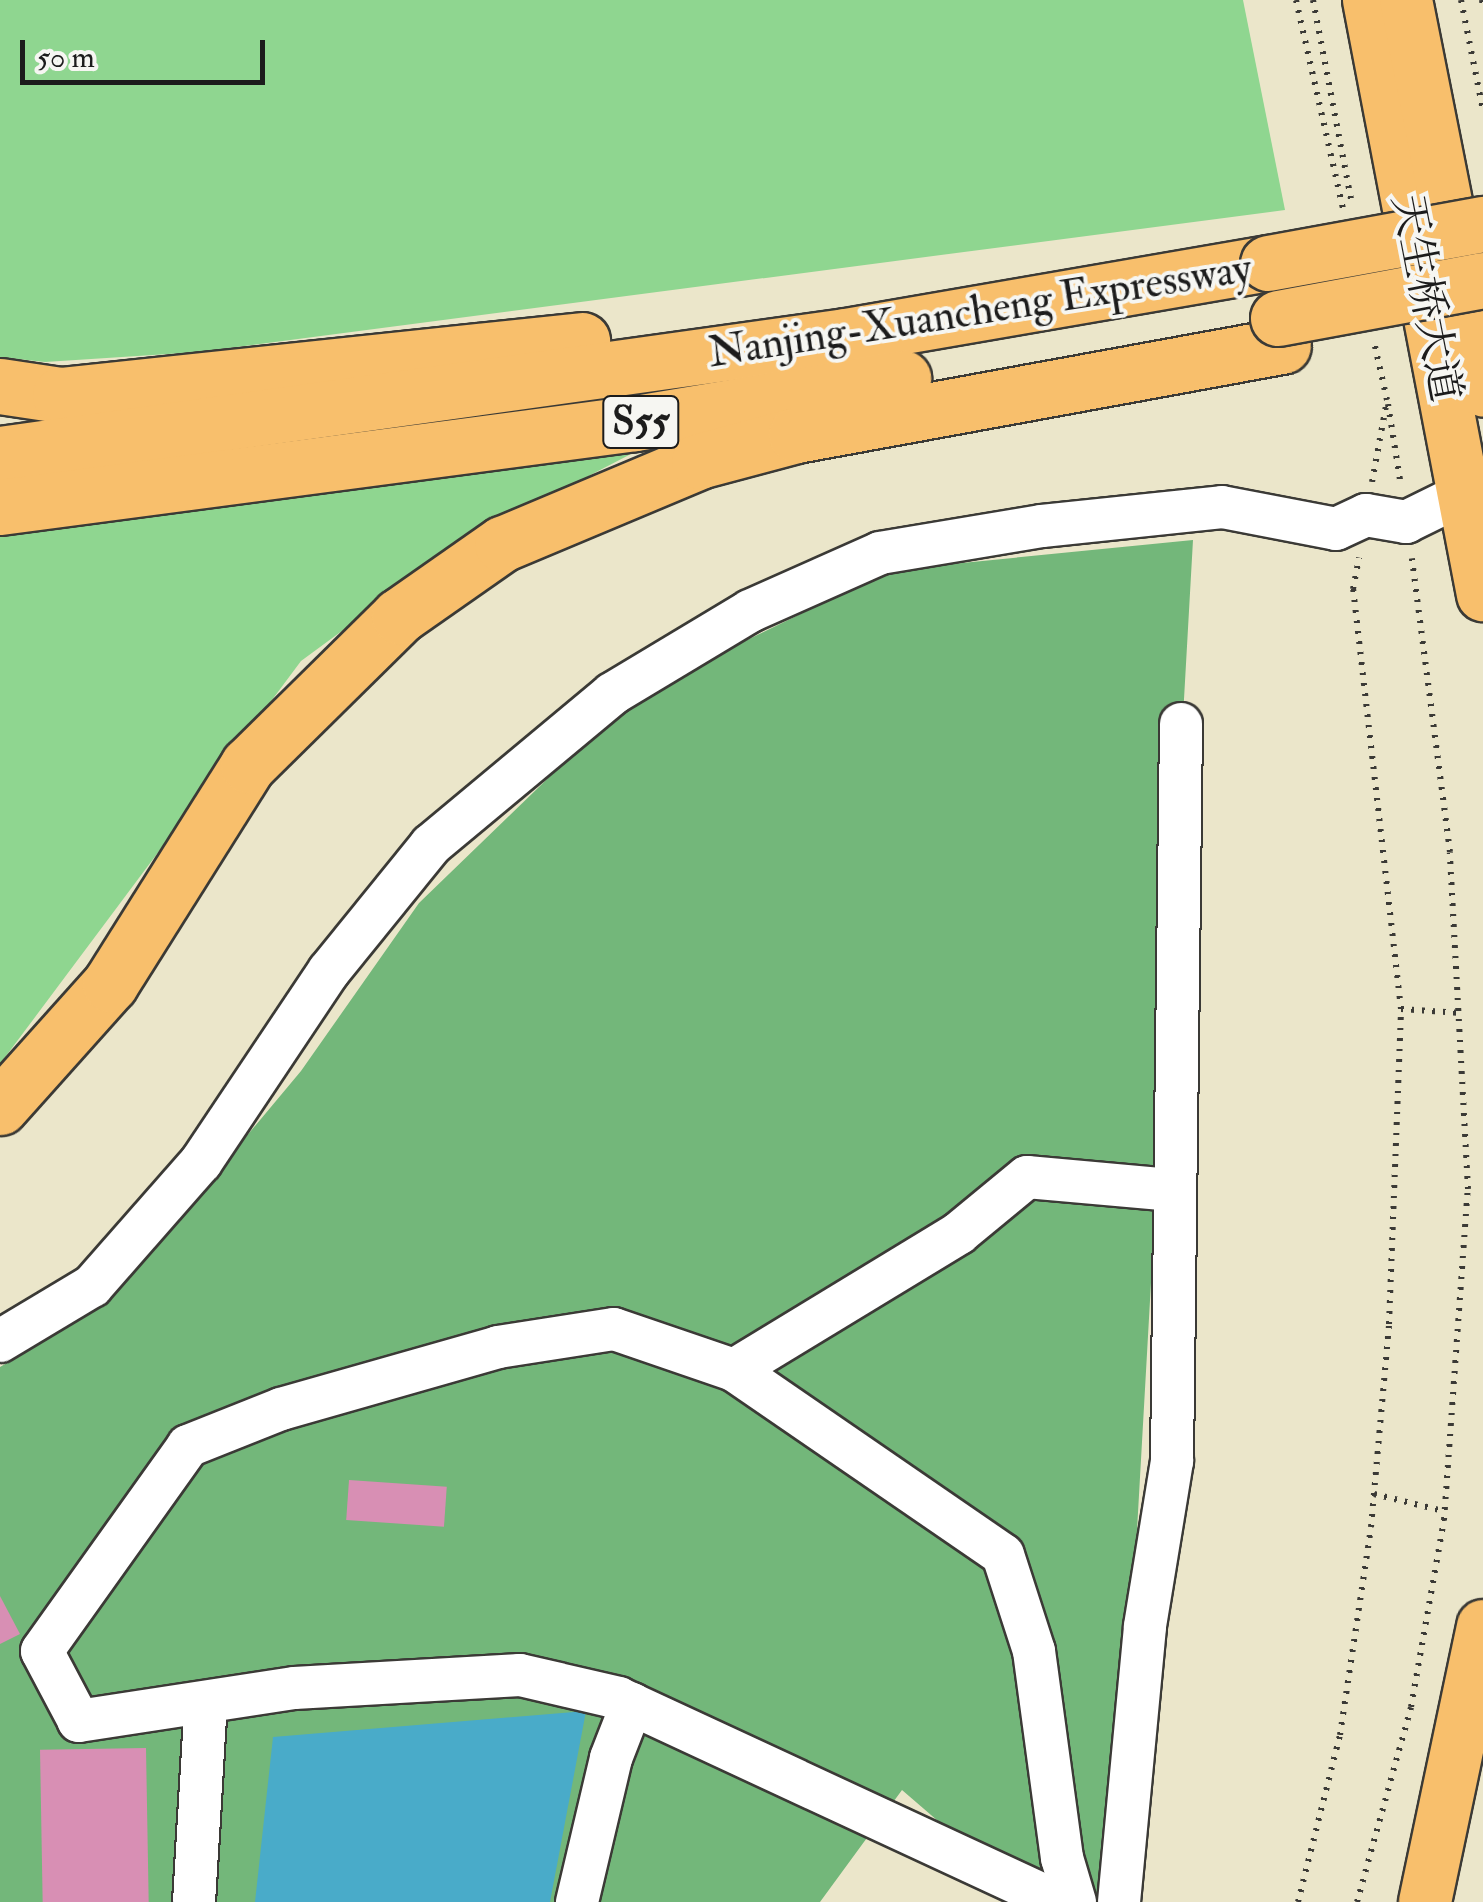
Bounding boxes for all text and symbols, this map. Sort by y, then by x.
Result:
scale bar [25,20,270,82]
text: 50 m [37,39,95,76]
street label: 天生桥大道 [1381,190,1471,406]
street label: Nanjing-Xuancheng Expressway [705,243,1255,379]
road number: S55 [601,387,681,457]

